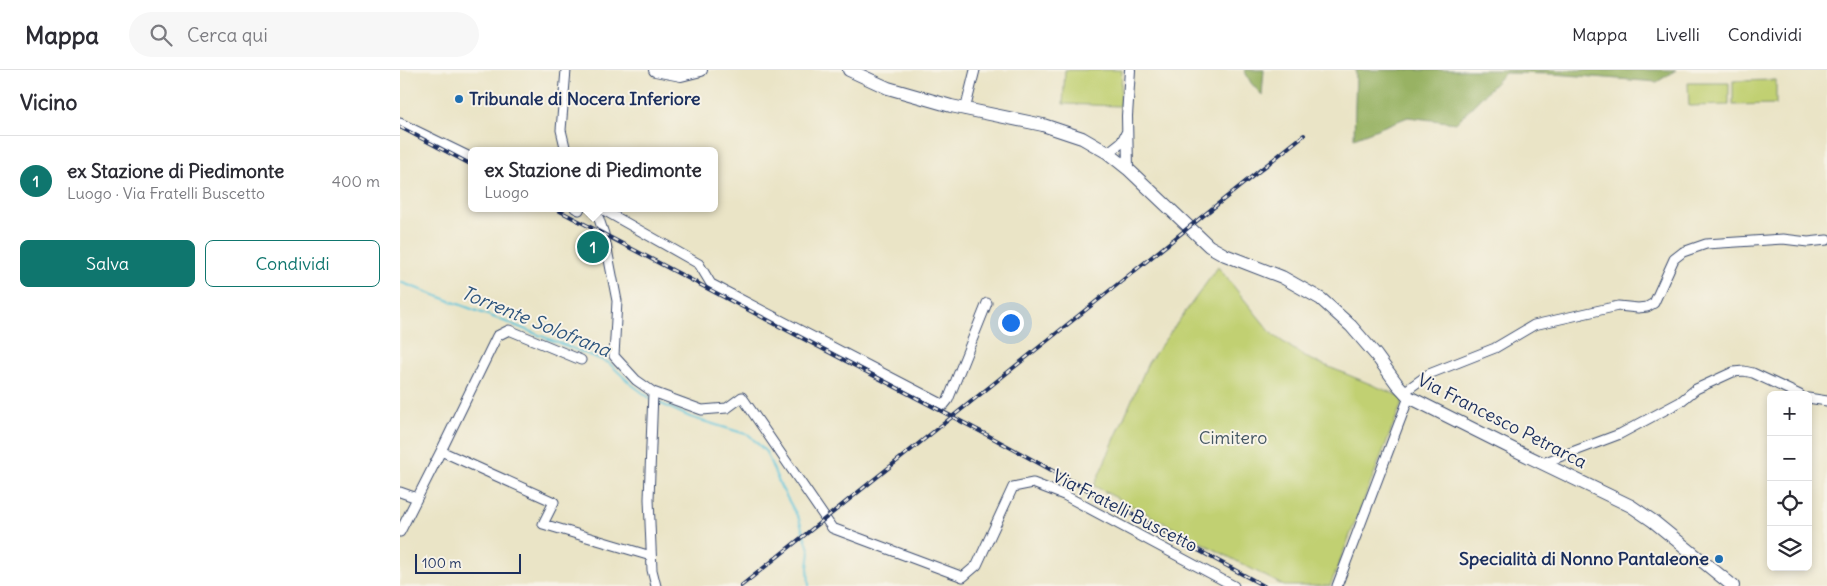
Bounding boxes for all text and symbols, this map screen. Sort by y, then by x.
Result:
search box [129,12,479,57]
text: Mappa [25,20,99,50]
icon: search [147,21,175,49]
text: Cerca qui [187,23,268,47]
text: Mappa [1572,23,1627,46]
text: Livelli [1655,23,1700,46]
text: Condividi [1728,23,1802,46]
place label: Tribunale di Nocera Inferiore [469,87,701,110]
text: Vicino [20,89,77,116]
marker: Tribunale di Nocera Inferiore [453,93,465,105]
popup [468,147,718,212]
text: ex Stazione di Piedimonte [484,158,702,182]
text: ex Stazione di Piedimonte [67,159,284,183]
text: 1 [33,171,39,191]
text: 400 m [332,171,380,191]
text: Luogo [484,182,529,202]
text: Luogo · Via Fratelli Buscetto [67,183,265,203]
pin: 1 [577,228,609,266]
button: Salva [20,240,195,287]
button: Condividi [205,240,380,287]
water label: Torrente Solofrana [458,280,615,362]
your location [998,310,1024,336]
street label: Via Francesco Petrarca [1414,368,1591,473]
map controls [1767,391,1812,571]
button: + [1767,391,1812,436]
park label: Cimitero [1199,426,1267,449]
button: − [1767,436,1812,481]
street label: Via Fratelli Buscetto [1049,464,1202,557]
button: locate [1767,481,1812,526]
button: layers [1767,526,1812,571]
place label: Specialità di Nonno Pantaleone [1459,547,1709,570]
scale bar [415,551,521,574]
marker: Specialità di Nonno Pantaleone [1713,553,1725,565]
text: 100 m [422,554,462,572]

